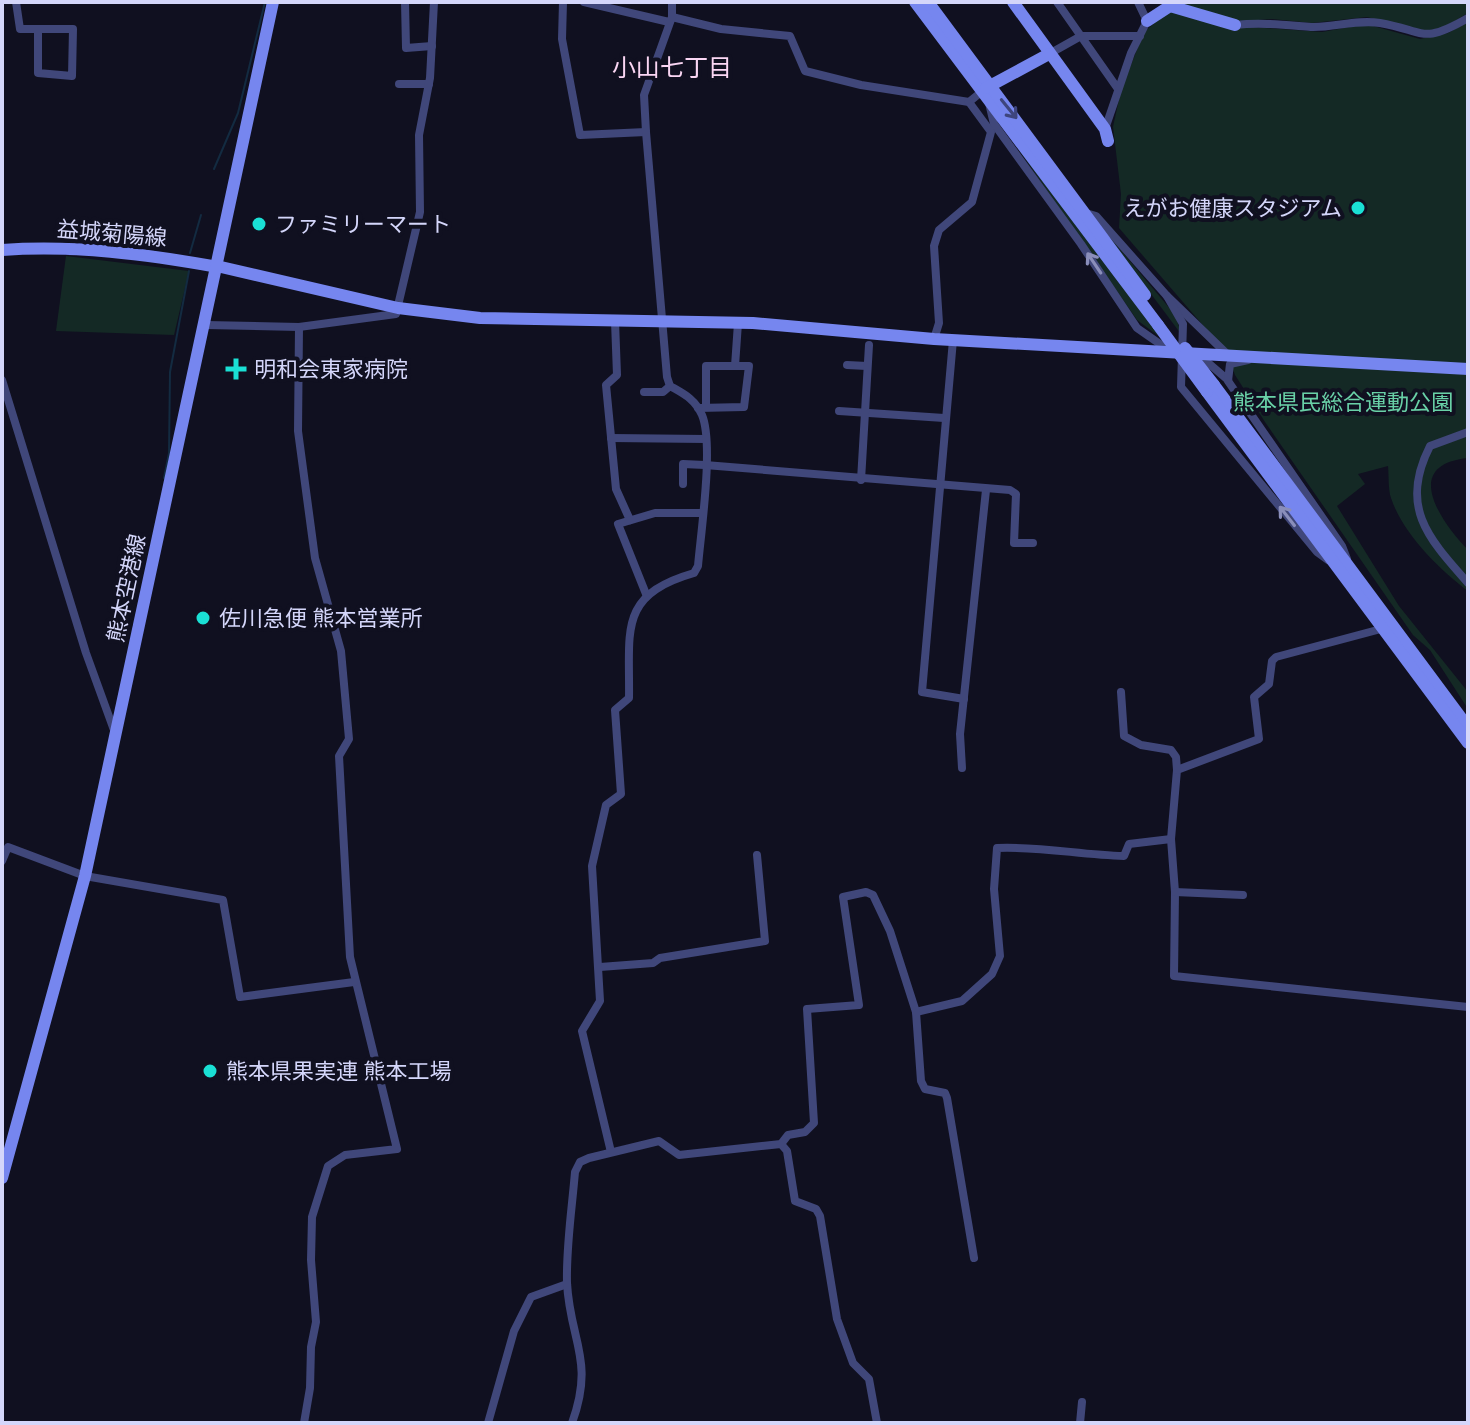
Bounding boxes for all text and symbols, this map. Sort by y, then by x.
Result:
district label: 小山七丁目 [612,54,732,82]
one-way arrow [1000,98,1018,118]
place label: えがお健康スタジアム [1124,195,1342,222]
marker: えがお健康スタジアム [1349,199,1367,217]
place label: ファミリーマート [275,211,451,238]
street label: 益城菊陽線 [56,215,168,252]
marker: ファミリーマート [250,215,268,233]
one-way arrow [1086,252,1102,274]
place label: 明和会東家病院 [254,356,408,383]
marker: 明和会東家病院 [225,358,247,380]
park label: 熊本県民総合運動公園 [1233,389,1453,416]
one-way arrow [1279,506,1296,527]
street label: 熊本空港線 [102,531,151,645]
place label: 佐川急便 熊本営業所 [219,605,422,632]
marker: 佐川急便 熊本営業所 [194,609,212,627]
place label: 熊本県果実連 熊本工場 [226,1058,451,1085]
marker: 熊本県果実連 熊本工場 [201,1062,219,1080]

